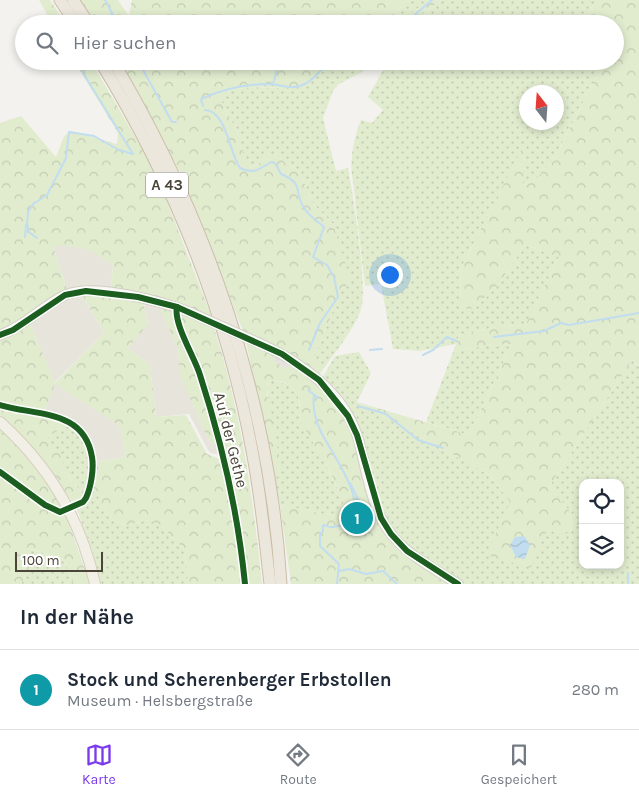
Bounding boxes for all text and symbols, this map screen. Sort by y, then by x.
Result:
search box [15,15,624,70]
icon: search [33,29,61,57]
text: Hier suchen [73,32,176,54]
north arrow [519,85,564,130]
road number: A 43 [146,172,188,198]
your location [377,262,403,288]
street label: Auf der Gethe [210,390,252,490]
map controls [579,479,624,569]
button: locate [579,479,624,524]
pin: 1 [341,499,373,537]
button: layers [579,524,624,569]
scale bar [15,549,102,572]
text: 100 m [22,552,60,569]
text: In der Nähe [20,605,134,629]
text: Stock und Scherenberger Erbstollen [67,669,392,691]
text: 1 [33,680,39,699]
text: 280 m [572,680,619,699]
text: Museum · Helsbergstraße [67,691,253,710]
tab: Karte [82,741,116,788]
tab: Route [280,741,317,788]
tab: Gespeichert [481,741,557,788]

